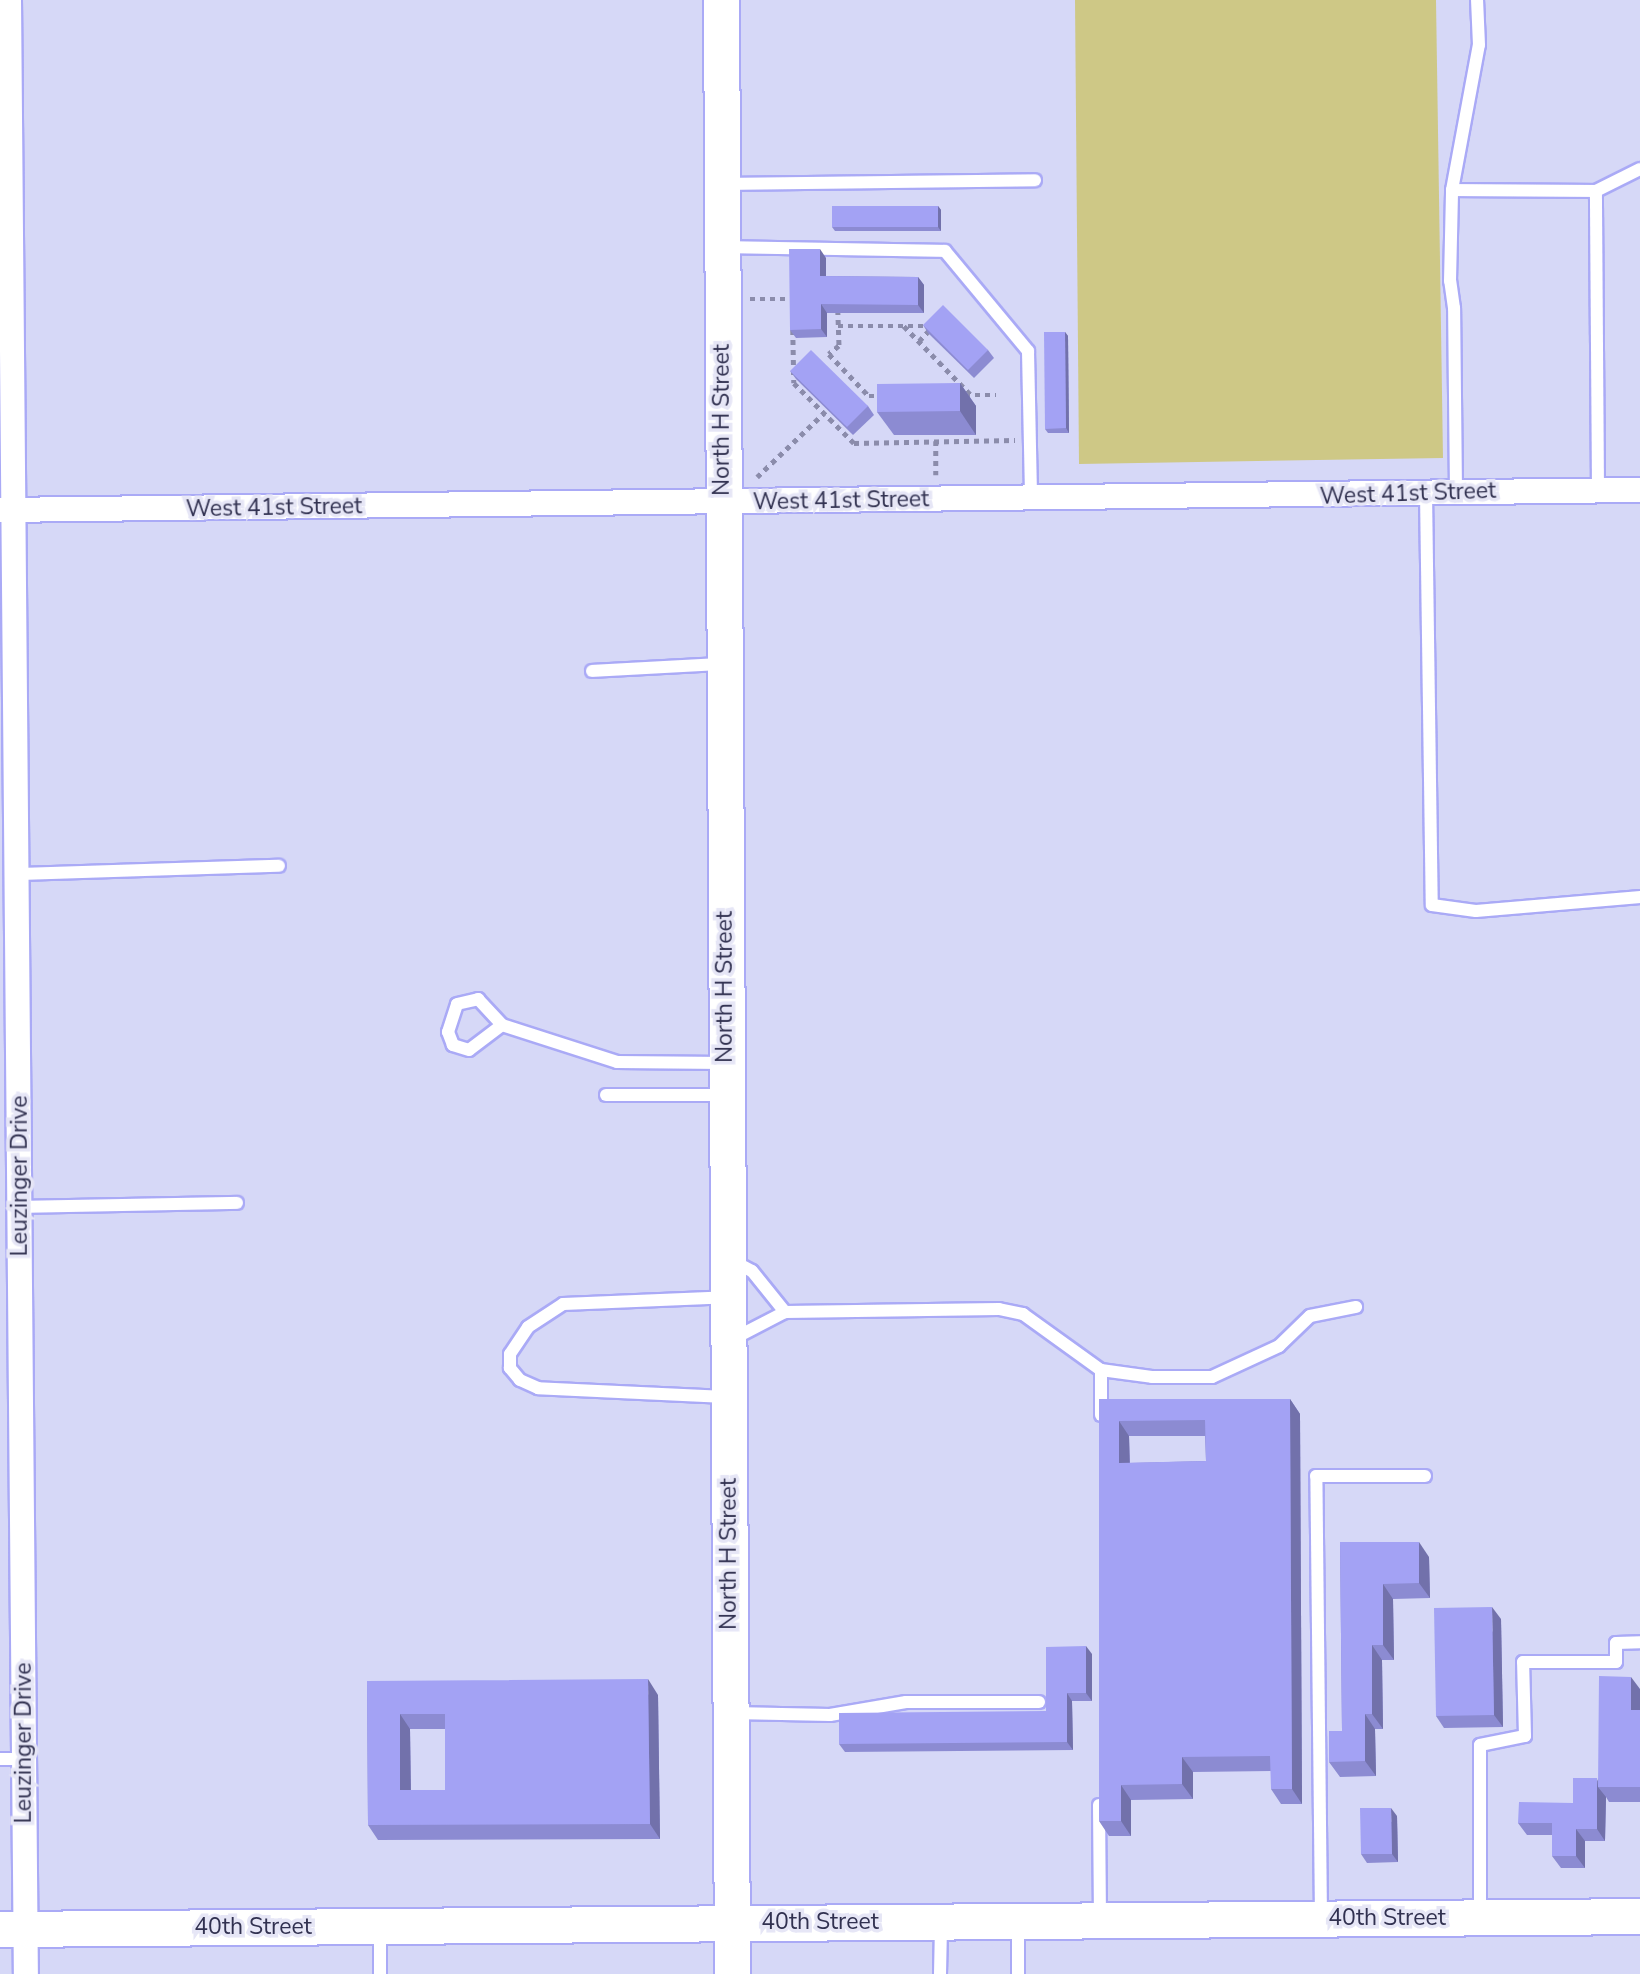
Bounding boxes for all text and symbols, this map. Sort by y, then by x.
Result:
street label: North H Street [708,344,736,496]
street label: West 41st Street [1319,477,1497,511]
street label: West 41st Street [753,486,929,516]
street label: West 41st Street [186,493,362,523]
street label: North H Street [711,911,739,1063]
street label: Leuzinger Drive [6,1096,34,1256]
street label: North H Street [715,1478,743,1630]
street label: Leuzinger Drive [10,1663,38,1823]
street label: 40th Street [1328,1904,1446,1932]
street label: 40th Street [761,1908,879,1936]
street label: 40th Street [194,1913,312,1941]

